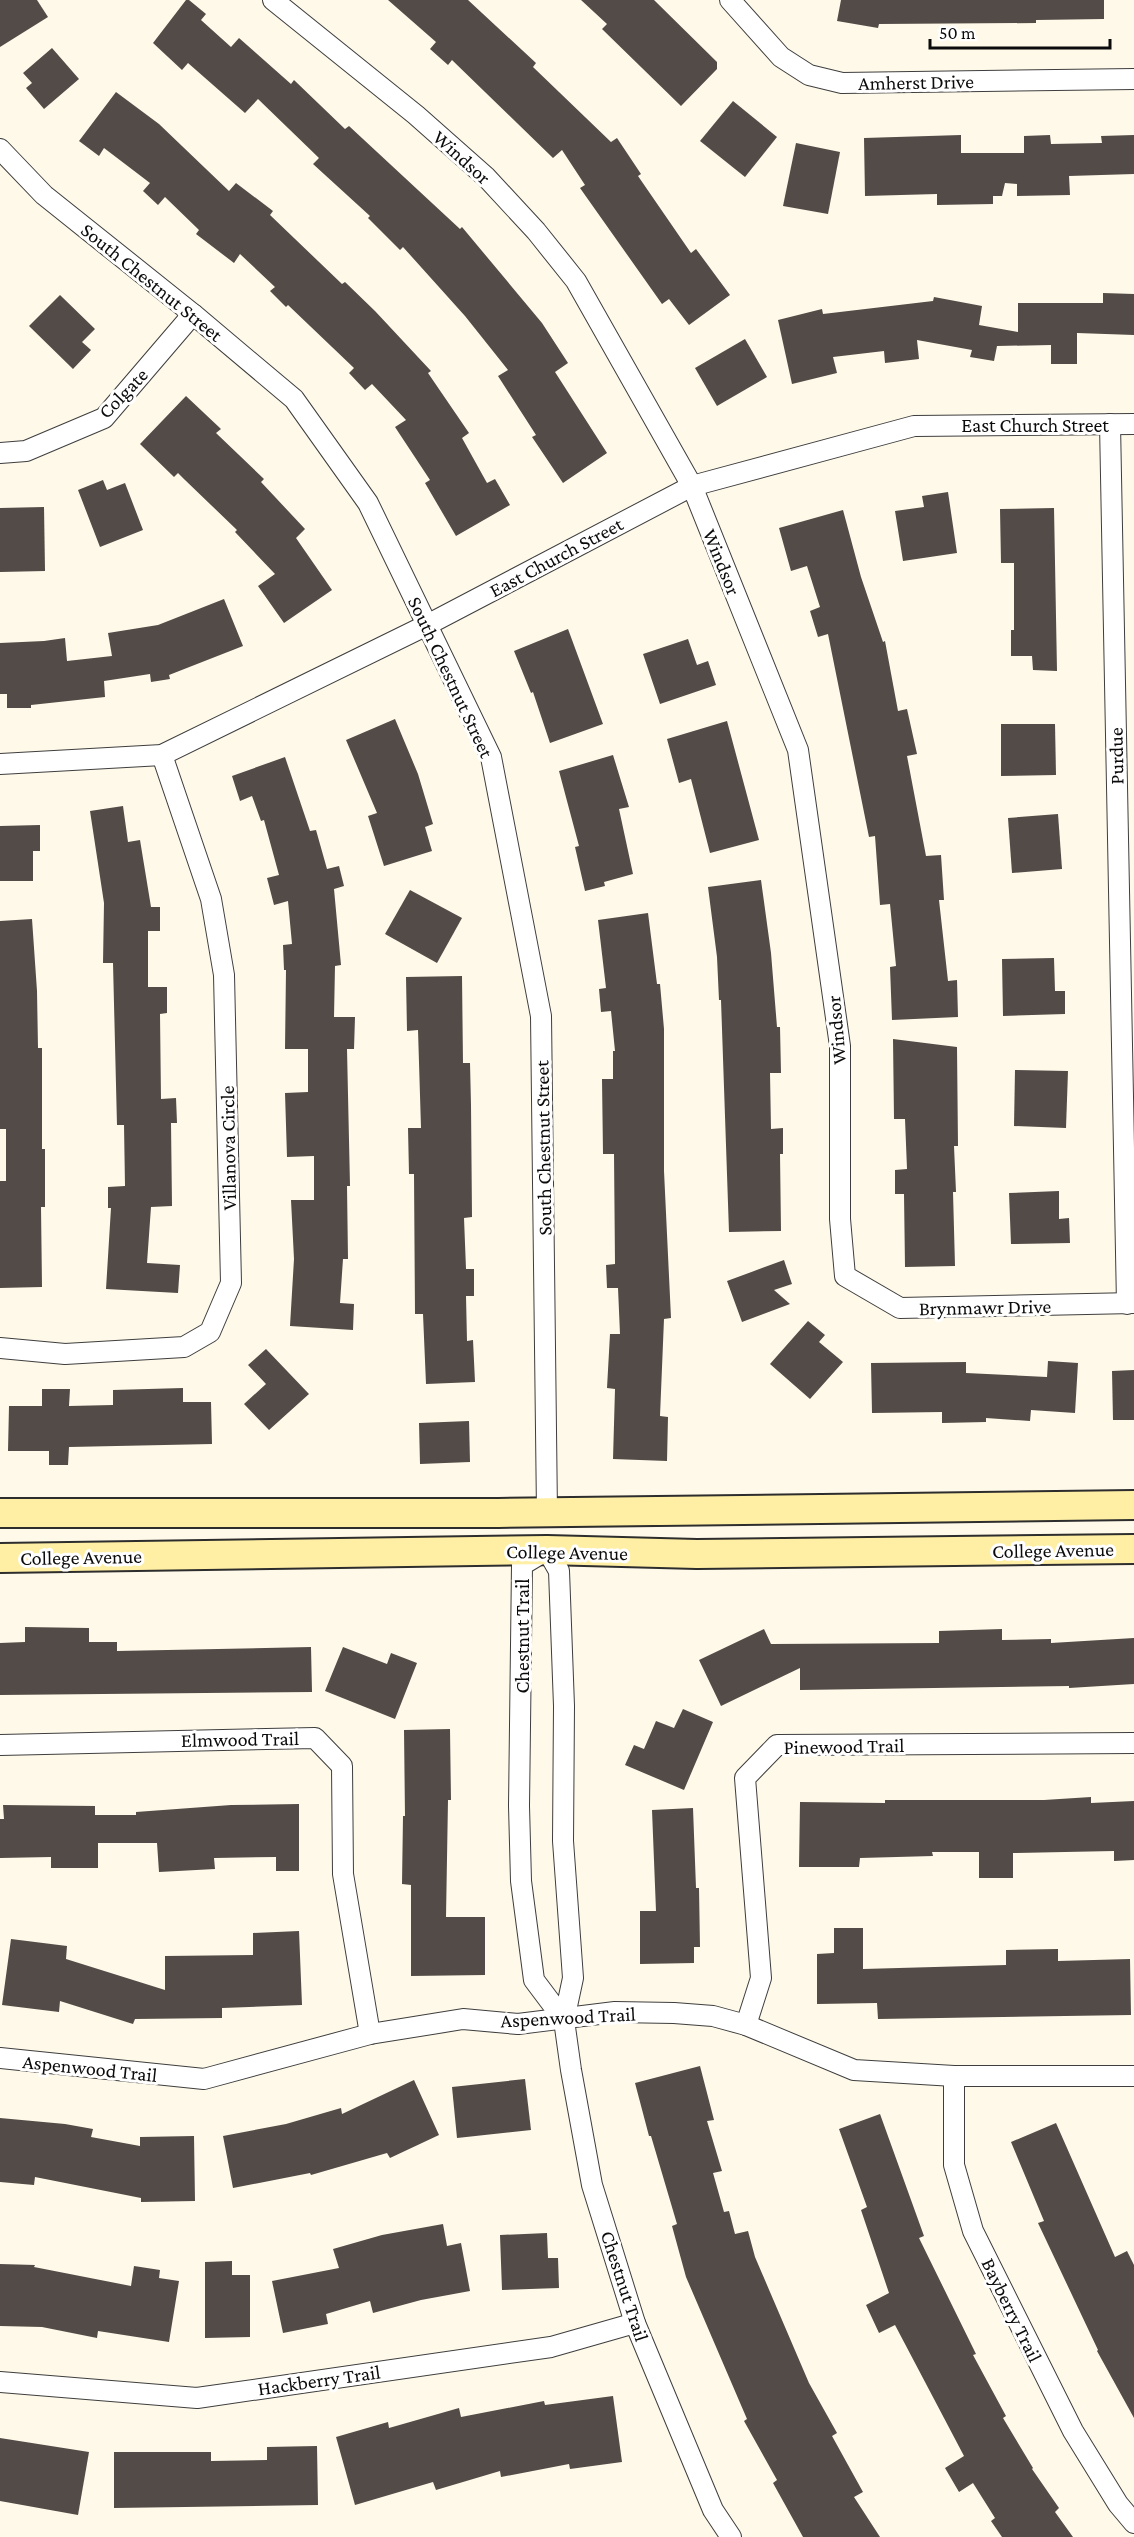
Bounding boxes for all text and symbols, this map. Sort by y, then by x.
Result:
scale bar [930,12,1110,50]
text: 50 m [939,23,976,43]
street label: Amherst Drive [858,70,974,94]
street label: Windsor [429,126,495,188]
street label: South Chestnut Street [77,218,227,346]
street label: Colgate [94,363,153,423]
street label: East Church Street [961,414,1109,436]
street label: East Church Street [486,512,627,601]
street label: Windsor [699,526,745,598]
street label: South Chestnut Street [404,593,498,761]
street label: Purdue [1104,727,1127,785]
street label: Windsor [822,994,850,1066]
street label: South Chestnut Street [530,1060,556,1236]
street label: Villanova Circle [216,1085,240,1211]
street label: Brynmawr Drive [919,1295,1052,1320]
street label: College Avenue [992,1538,1114,1563]
street label: College Avenue [506,1540,628,1565]
street label: College Avenue [20,1545,142,1570]
street label: Chestnut Trail [511,1579,533,1693]
street label: Elmwood Trail [181,1727,299,1751]
street label: Pinewood Trail [783,1734,905,1758]
street label: Aspenwood Trail [500,2002,636,2033]
street label: Aspenwood Trail [22,2050,158,2087]
street label: Chestnut Trail [597,2228,653,2344]
street label: Bayberry Trail [976,2254,1047,2366]
street label: Hackberry Trail [256,2361,382,2400]

